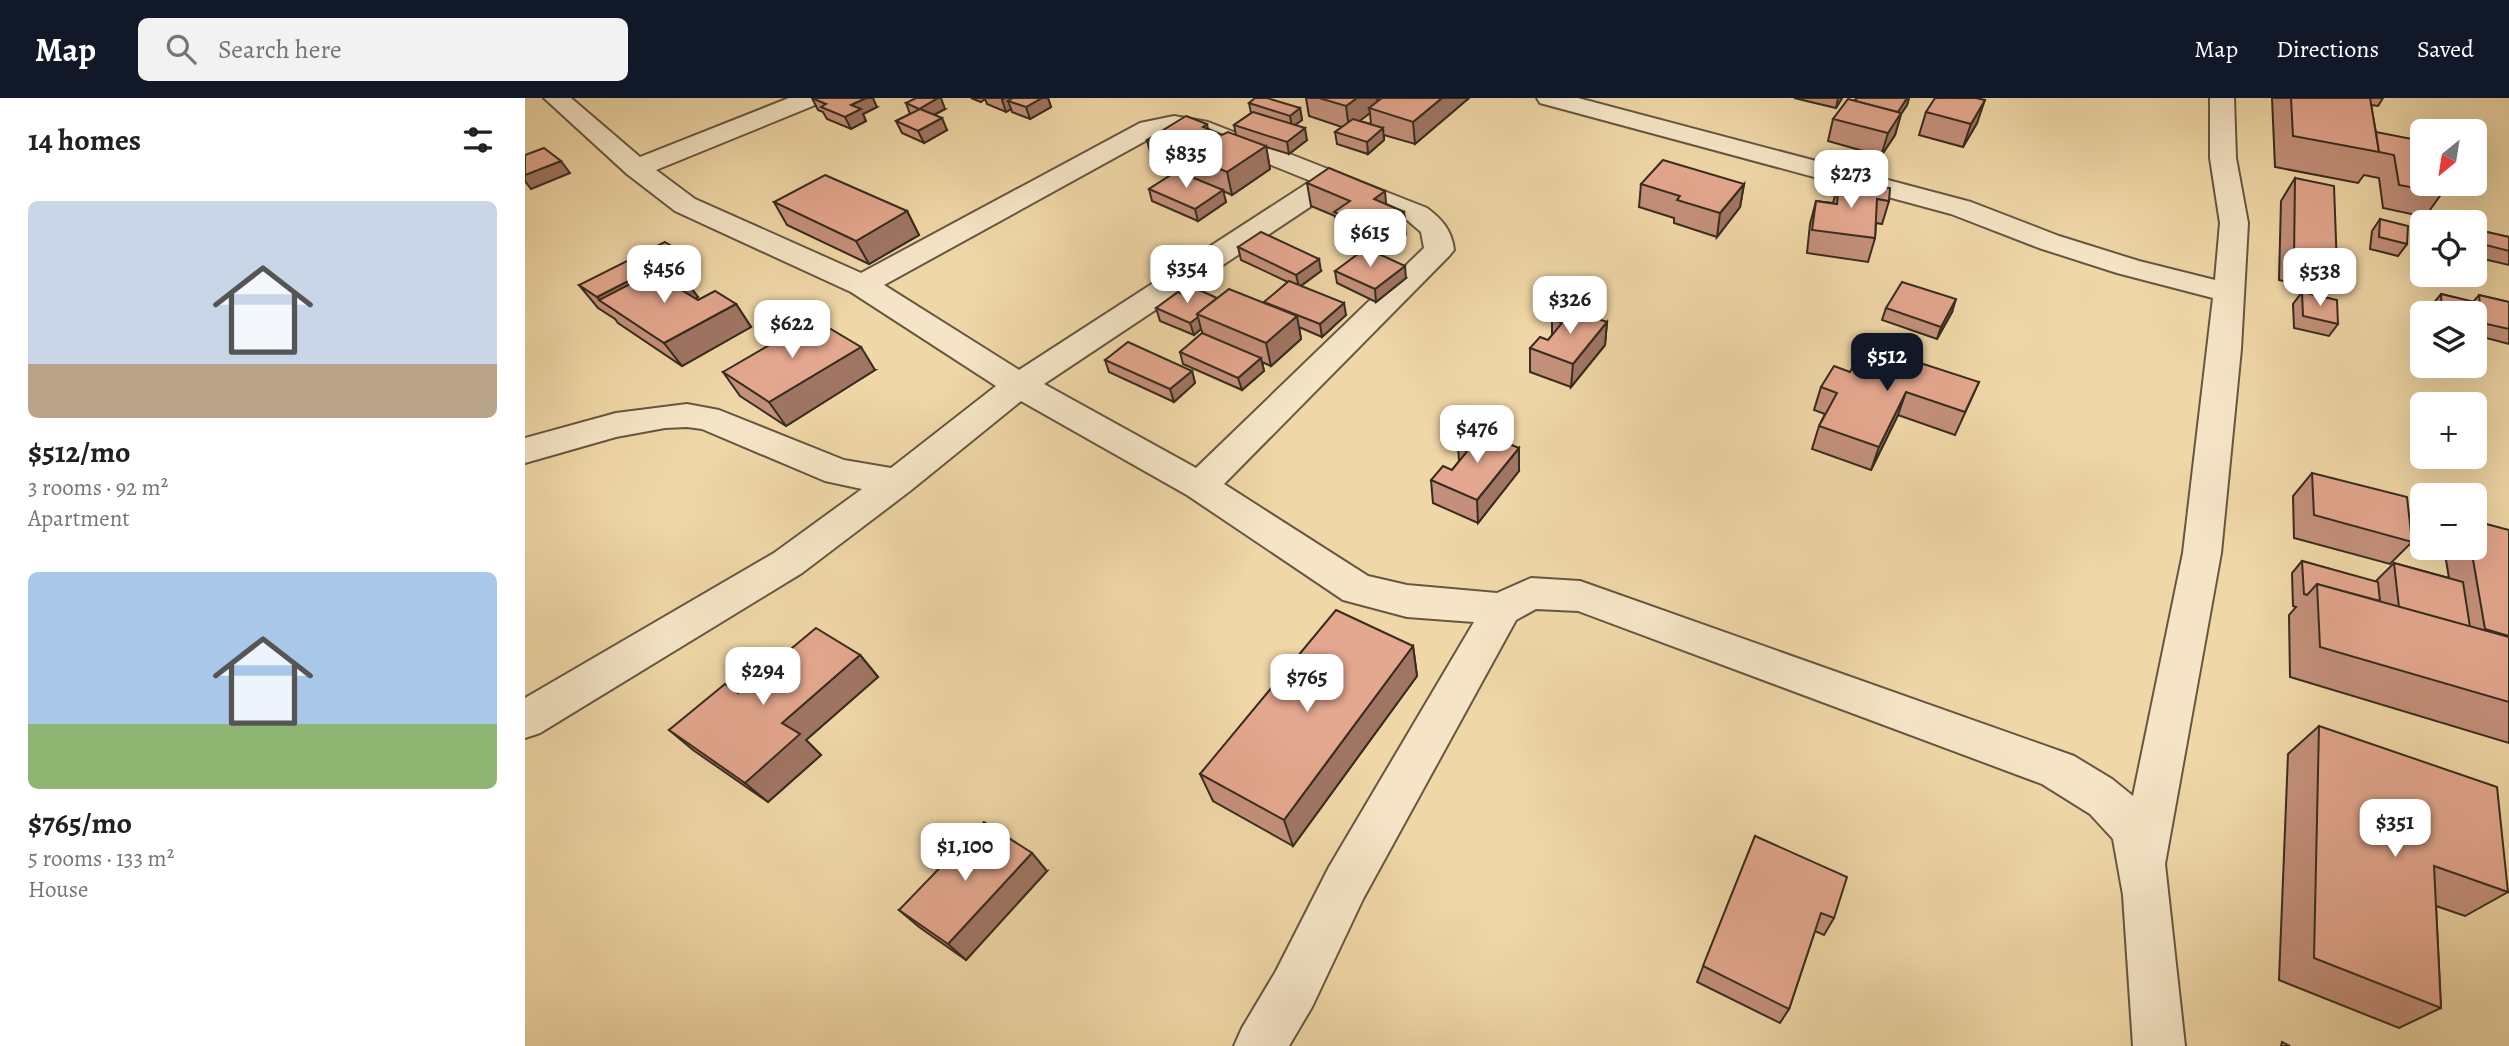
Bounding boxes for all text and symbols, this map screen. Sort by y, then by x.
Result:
search box [138,18,628,81]
text: Map [35,27,96,72]
icon: search [162,30,200,68]
text: Search here [218,32,342,67]
text: Map [2194,33,2238,65]
text: Directions [2276,33,2379,65]
text: Saved [2417,33,2474,65]
north arrow [2410,119,2487,196]
map controls [2410,119,2487,560]
text: 14 homes [28,120,141,160]
icon: filters [459,121,497,159]
pin: $835 [1145,130,1227,190]
text: $835 [1165,137,1207,168]
pin: $273 [1810,150,1892,210]
text: $273 [1830,157,1872,188]
pin: $615 [1329,209,1411,269]
button: locate [2410,210,2487,287]
text: $615 [1350,216,1390,247]
pin: $456 [623,246,705,305]
pin: $354 [1146,246,1228,305]
icon: home [200,247,326,373]
pin: $538 [2279,248,2361,308]
text: $456 [643,252,685,283]
text: $354 [1166,252,1208,283]
text: $538 [2299,255,2341,286]
pin: $326 [1529,276,1611,336]
text: $326 [1549,283,1591,314]
pin: $622 [751,300,833,360]
button: layers [2410,301,2487,378]
text: $622 [770,307,814,338]
pin: $512 [1846,334,1928,393]
text: $512 [1867,340,1907,371]
button: + [2410,392,2487,469]
pin: $476 [1436,406,1518,465]
text: $476 [1456,412,1498,443]
text: $512/mo [28,432,131,472]
text: 3 rooms · 92 m² [28,472,168,503]
button: − [2410,483,2487,560]
text: Apartment [28,503,130,534]
icon: home [200,618,326,744]
pin: $294 [722,648,804,707]
text: $294 [741,654,785,685]
pin: $765 [1266,654,1348,714]
text: $765 [1286,661,1328,692]
pin: $351 [2354,800,2436,859]
text: $765/mo [28,803,132,843]
text: $351 [2376,806,2414,837]
pin: $1,100 [908,824,1022,883]
text: $1,100 [937,830,993,861]
text: 5 rooms · 133 m² [28,843,174,874]
text: House [28,874,88,905]

